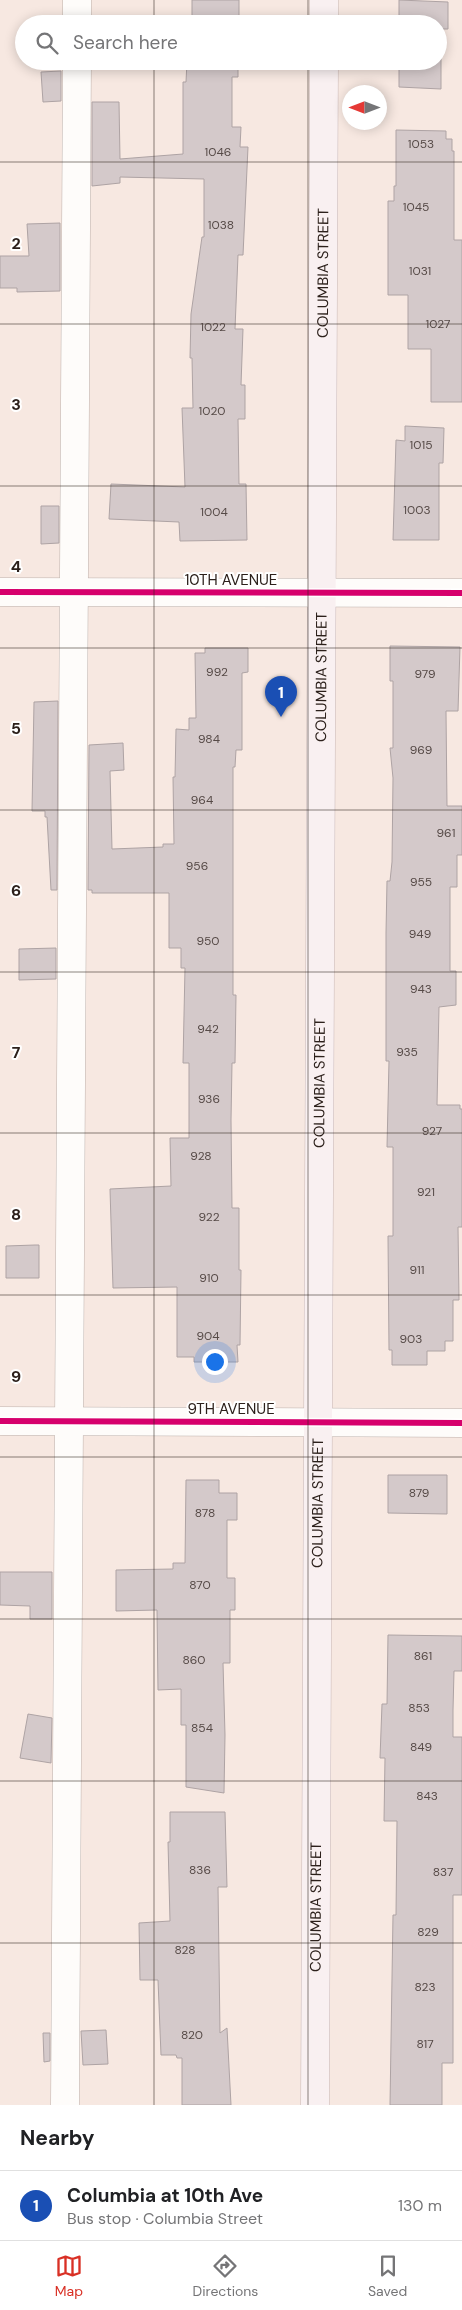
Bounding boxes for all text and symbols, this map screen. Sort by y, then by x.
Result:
search box [15,15,447,70]
icon: search [33,29,61,57]
text: Search here [73,30,178,55]
north arrow [342,85,387,130]
house number: 1053 [408,136,434,152]
house number: 1046 [205,144,231,160]
house number: 1045 [403,199,429,215]
street label: COLUMBIA STREET [313,208,333,338]
house number: 1038 [208,217,234,233]
text: 2 [11,233,21,254]
house number: 1031 [409,263,431,279]
house number: 1027 [426,316,450,332]
house number: 1022 [200,319,226,335]
text: 3 [11,394,21,415]
house number: 1020 [199,403,225,419]
house number: 1015 [409,437,433,453]
house number: 1003 [403,502,431,518]
house number: 1004 [200,504,228,520]
text: 4 [11,556,21,577]
street label: 10TH AVENUE [185,570,277,590]
street label: COLUMBIA STREET [311,612,332,742]
house number: 992 [206,664,228,680]
house number: 979 [415,666,435,682]
pin: 1 [265,676,297,717]
text: 5 [11,718,21,739]
house number: 984 [198,731,220,747]
house number: 969 [410,742,432,758]
house number: 964 [191,792,213,808]
house number: 961 [437,825,455,841]
house number: 956 [186,858,208,874]
house number: 955 [410,874,432,890]
text: 6 [11,880,21,901]
house number: 949 [409,926,431,942]
house number: 950 [196,933,220,949]
house number: 943 [410,981,432,997]
street label: COLUMBIA STREET [309,1018,330,1148]
house number: 942 [197,1021,219,1037]
text: 7 [12,1042,21,1063]
house number: 935 [396,1044,418,1060]
house number: 936 [198,1091,220,1107]
house number: 927 [422,1123,442,1139]
house number: 928 [190,1148,212,1164]
house number: 921 [417,1184,435,1200]
text: 8 [11,1204,21,1225]
house number: 922 [198,1209,220,1225]
house number: 911 [410,1262,424,1278]
house number: 910 [199,1270,219,1286]
house number: 904 [196,1328,220,1344]
house number: 903 [400,1331,422,1347]
your location [202,1349,228,1375]
text: 9 [11,1366,21,1387]
street label: 9TH AVENUE [187,1399,275,1419]
street label: COLUMBIA STREET [307,1438,328,1568]
house number: 879 [409,1485,429,1501]
house number: 878 [195,1505,215,1521]
house number: 870 [189,1577,211,1593]
house number: 861 [414,1648,432,1664]
house number: 860 [182,1652,206,1668]
house number: 853 [408,1700,430,1716]
house number: 854 [191,1720,213,1736]
house number: 849 [410,1739,432,1755]
house number: 843 [416,1788,438,1804]
street label: COLUMBIA STREET [306,1842,326,1972]
house number: 836 [189,1862,211,1878]
house number: 837 [433,1864,453,1880]
house number: 829 [417,1924,439,1940]
house number: 828 [174,1942,196,1958]
house number: 823 [414,1979,436,1995]
house number: 820 [181,2027,203,2043]
house number: 817 [416,2036,434,2052]
text: Nearby [20,2124,94,2152]
text: Columbia at 10th Ave [67,2183,263,2208]
text: 1 [33,2195,39,2216]
text: 130 m [398,2195,442,2216]
text: Bus stop · Columbia Street [67,2208,263,2229]
tab: Map [55,2252,83,2300]
tab: Directions [193,2252,258,2300]
tab: Saved [368,2252,407,2300]

